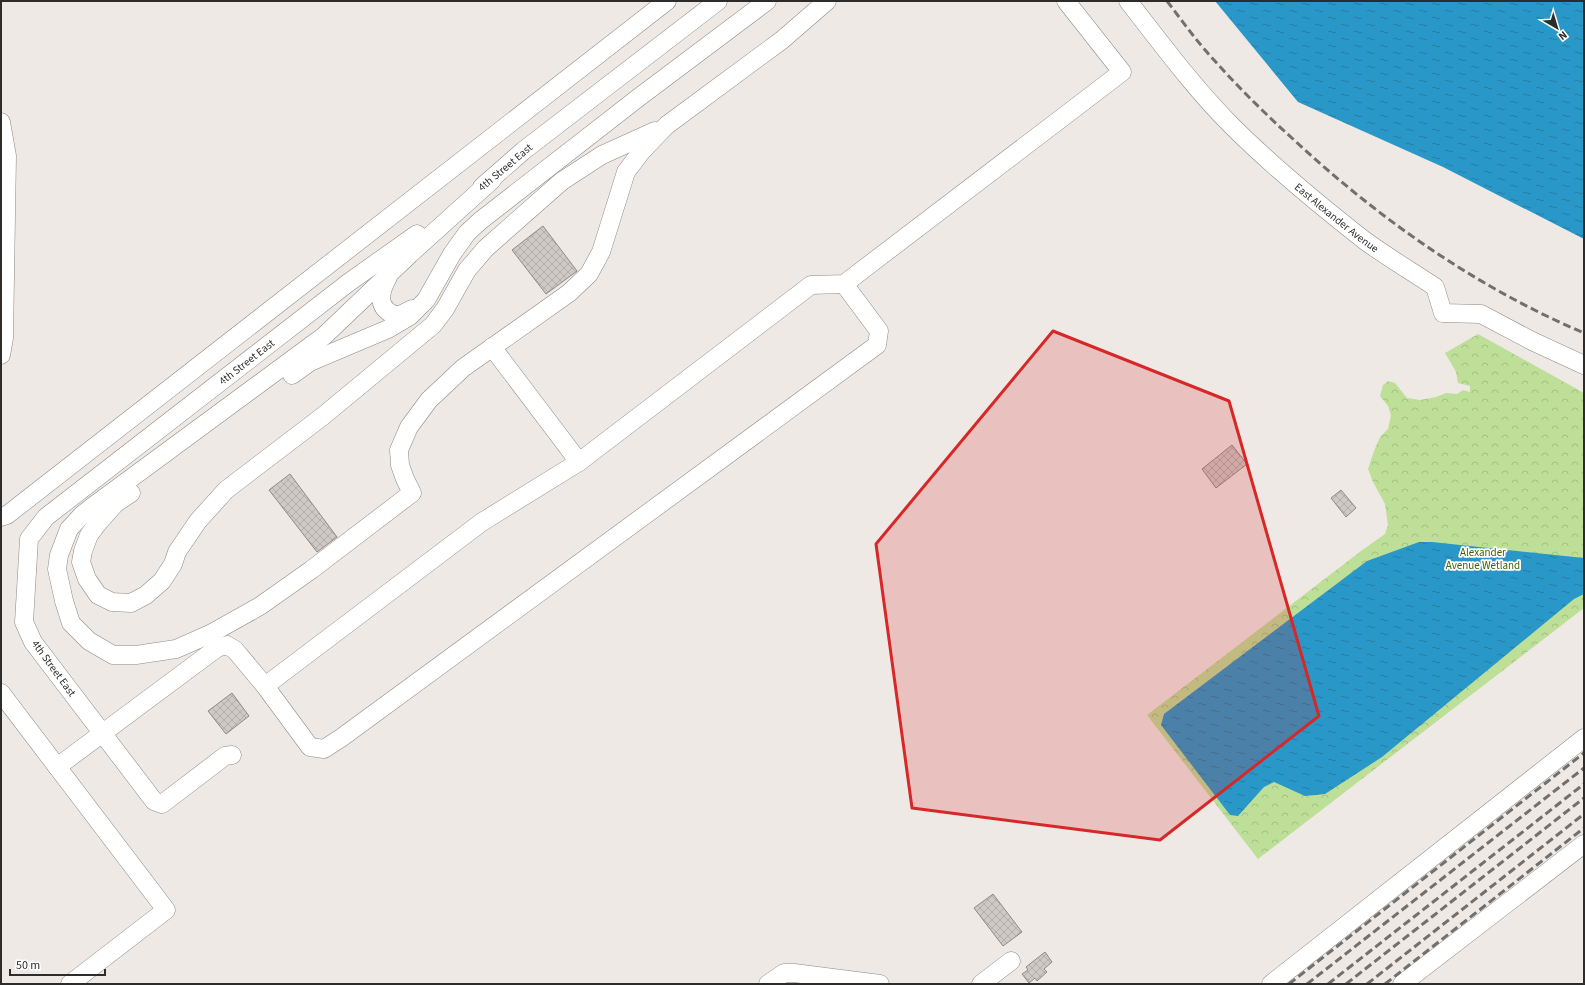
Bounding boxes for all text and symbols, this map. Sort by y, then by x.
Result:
north arrow [1537,8,1577,48]
text: N [1555,27,1570,44]
street label: 4th Street East [475,140,536,195]
street label: East Alexander Avenue [1291,180,1382,257]
street label: 4th Street East [216,336,278,388]
park label: Alexander Avenue Wetland [1446,545,1520,573]
street label: 4th Street East [28,637,79,700]
scale bar [10,951,105,977]
text: 50 m [16,957,40,974]

